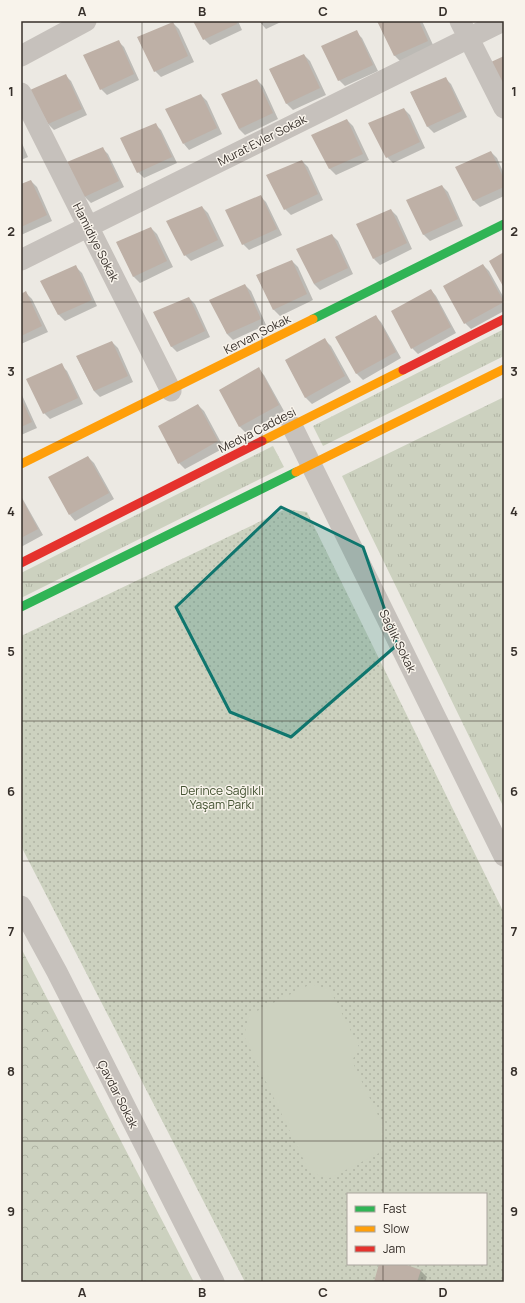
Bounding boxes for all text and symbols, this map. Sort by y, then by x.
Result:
text: A [78,2,87,20]
text: B [198,2,206,20]
text: C [318,2,328,20]
text: D [438,2,448,20]
text: 1 [8,82,14,100]
text: 1 [511,82,517,100]
street label: Murat Evler Sokak [215,110,310,170]
street label: Hamidiye Sokak [69,200,124,285]
text: 2 [7,222,15,240]
text: 2 [510,222,518,240]
street label: Kervan Sokak [221,309,294,358]
text: 3 [7,362,15,380]
text: 3 [510,362,518,380]
street label: Medya Caddesi [215,403,299,457]
text: 4 [7,502,15,520]
text: 4 [510,502,518,520]
street label: Sağlık Sokak [375,607,421,676]
text: 5 [7,642,15,660]
text: 5 [510,642,518,660]
text: 6 [7,782,15,800]
park label: Derince Sağlıklı Yaşam Parkı [180,782,264,813]
text: 6 [510,782,518,800]
text: 7 [8,922,15,940]
text: 7 [511,922,518,940]
street label: Çavdar Sokak [94,1057,143,1132]
text: 8 [7,1062,15,1080]
text: 8 [510,1062,518,1080]
legend [347,1193,487,1265]
text: Fast [383,1200,407,1217]
text: 9 [7,1202,15,1220]
text: 9 [510,1202,518,1220]
text: Slow [383,1220,409,1237]
text: Jam [383,1240,405,1257]
text: A [78,1283,87,1301]
text: B [198,1283,206,1301]
text: C [318,1283,328,1301]
text: D [438,1283,448,1301]

